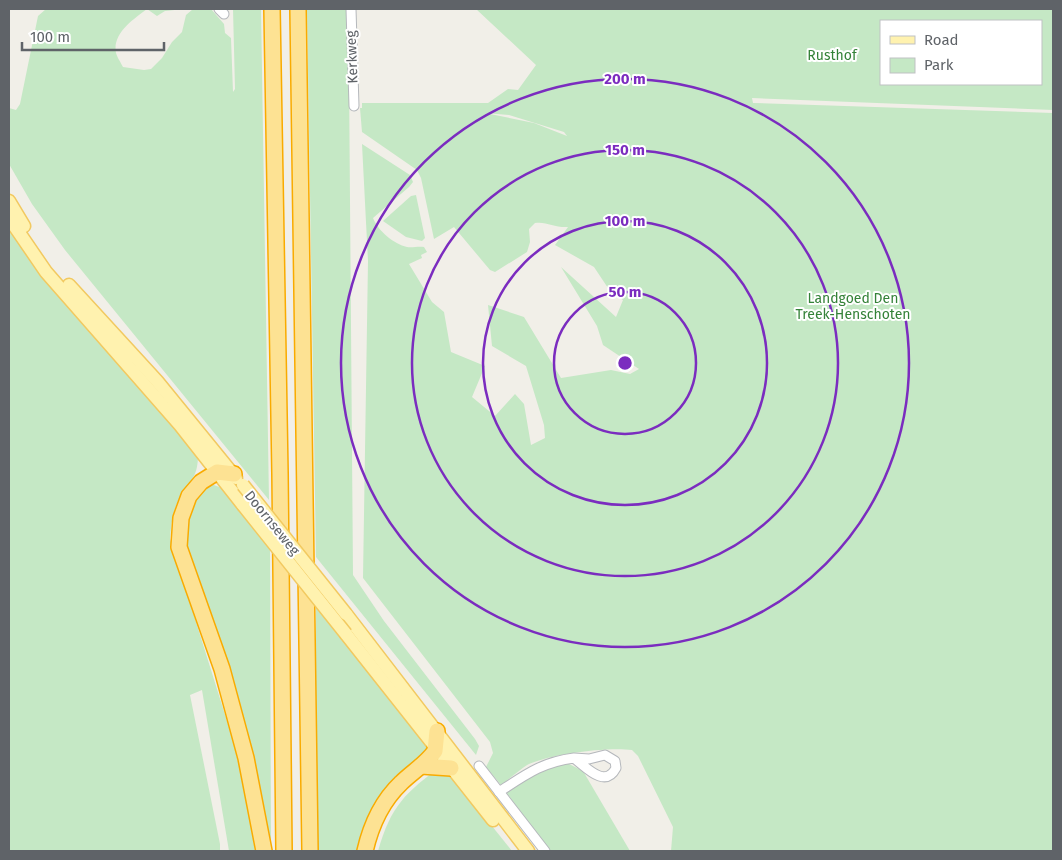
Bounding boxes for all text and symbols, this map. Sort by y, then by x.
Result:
scale bar [22,20,165,52]
legend [880,20,1042,85]
text: 100 m [30,28,70,46]
street label: Kerkweg [343,29,361,84]
text: Road [924,31,959,49]
park label: Rusthof [807,47,858,64]
text: Park [924,56,954,74]
text: 200 m [604,70,646,88]
text: 150 m [605,141,645,159]
text: 100 m [605,212,645,230]
text: 50 m [608,283,642,301]
park label: Landgoed Den Treek-Henschoten [795,290,911,323]
centre of rings [616,354,634,372]
street label: Doornseweg [241,487,304,559]

